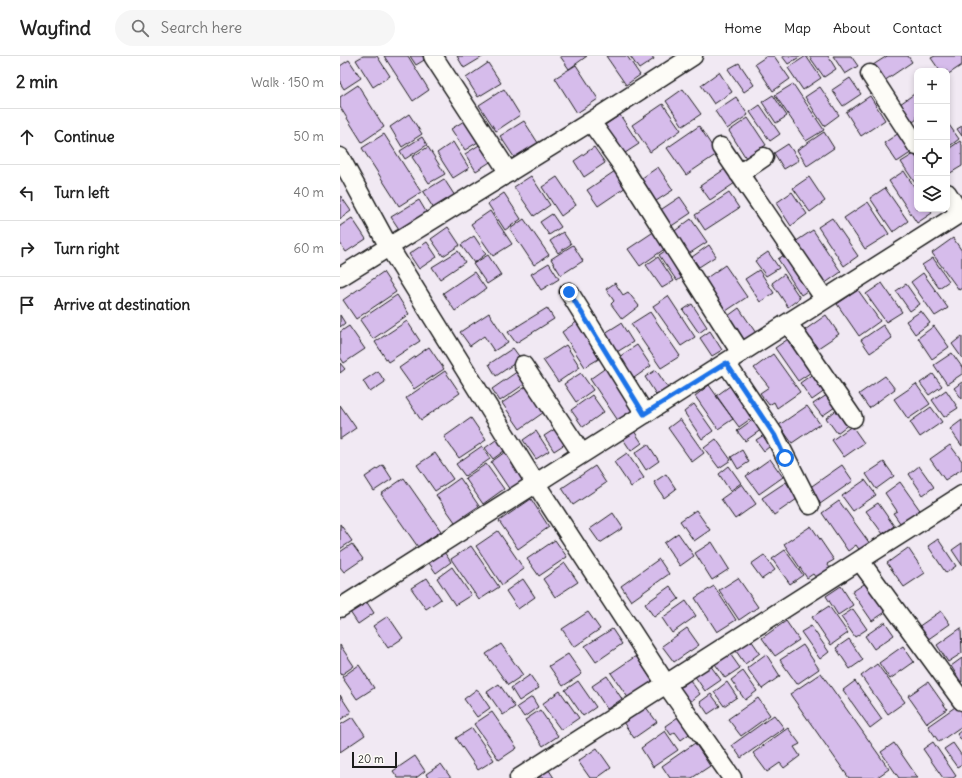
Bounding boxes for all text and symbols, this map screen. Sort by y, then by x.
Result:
search box [115,10,395,46]
text: Wayfind [20,16,91,40]
icon: search [129,17,151,39]
text: Search here [161,18,242,37]
text: Home [724,19,762,37]
text: Map [784,19,811,37]
text: About [833,19,871,37]
text: Contact [893,19,942,37]
map controls [914,68,950,212]
button: + [914,68,950,104]
text: 2 min [16,71,58,93]
text: Walk · 150 m [251,74,324,91]
button: − [914,104,950,140]
icon: ahead [16,126,38,148]
text: Continue [54,127,115,146]
text: 50 m [293,128,324,145]
button: locate [914,140,950,176]
button: layers [914,176,950,212]
icon: left [16,182,38,204]
text: Turn left [54,183,109,202]
text: 40 m [293,184,324,201]
icon: right [16,238,38,260]
text: Turn right [54,239,119,258]
text: 60 m [293,240,324,257]
route end [560,283,578,301]
icon: arrive [16,294,38,316]
text: Arrive at destination [54,295,190,314]
route start [776,449,794,467]
scale bar [352,750,397,769]
text: 20 m [358,752,384,766]

